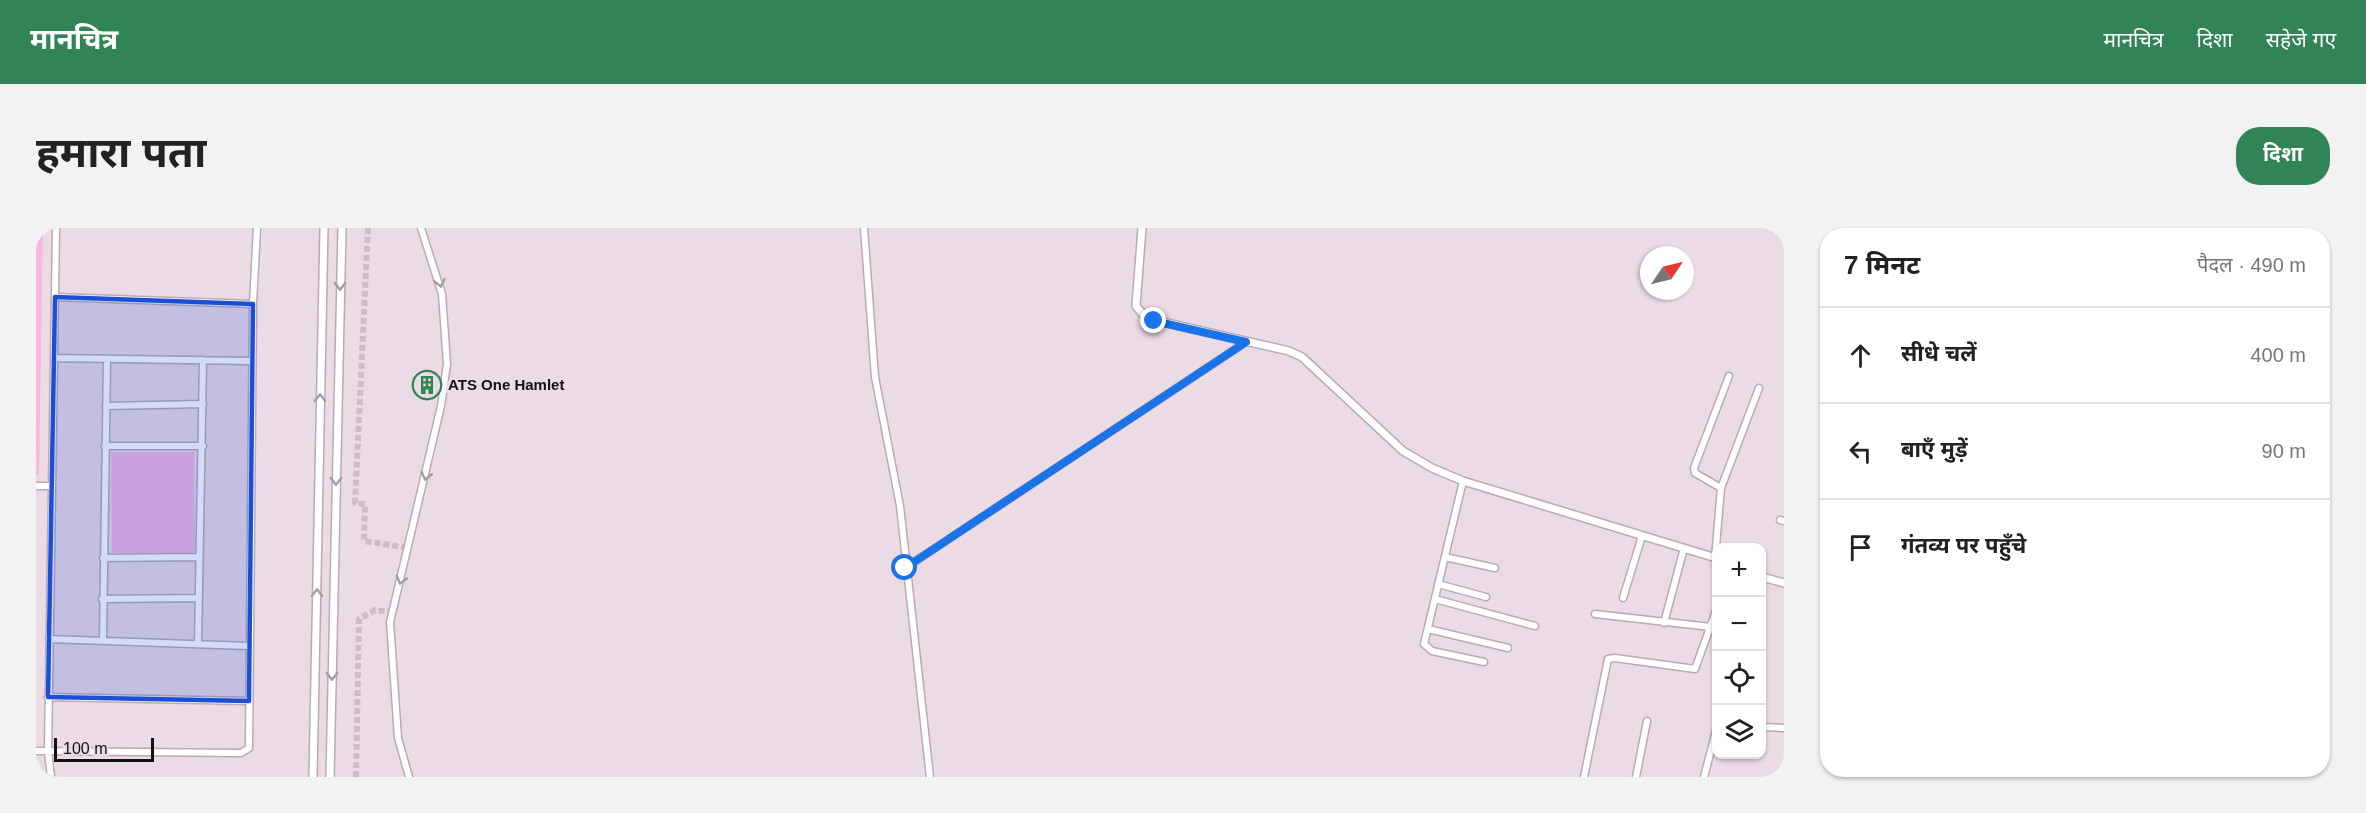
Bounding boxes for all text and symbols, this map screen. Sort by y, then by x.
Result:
text: मानचित्र [30,24,118,55]
text: मानचित्र [2103,28,2163,51]
text: दिशा [2196,28,2233,51]
text: सहेजे गए [2266,28,2336,51]
button: दिशा [2236,127,2330,185]
text: हमारा पता [36,129,206,176]
north arrow [1640,246,1694,300]
text: 7 मिनट [1844,250,1920,280]
text: पैदल · 490 m [2197,254,2306,276]
one-way arrow [432,278,445,288]
one-way arrow [334,282,347,291]
route end [1140,307,1166,333]
icon: ahead [1844,339,1877,372]
text: सीधे चलें [1901,341,1976,366]
text: 400 m [2250,344,2306,366]
building icon: ATS One Hamlet [411,369,443,401]
place label: ATS One Hamlet [448,376,564,393]
one-way arrow [314,393,326,402]
icon: left [1844,435,1877,468]
text: बाएँ मुड़ें [1901,437,1967,462]
text: 90 m [2262,440,2306,462]
one-way arrow [420,471,433,481]
one-way arrow [330,477,342,486]
icon: arrive [1844,531,1877,564]
text: गंतव्य पर पहुँचे [1901,533,2026,558]
map controls [1712,543,1766,759]
button: + [1712,543,1766,597]
route start [891,554,917,580]
one-way arrow [396,574,408,585]
one-way arrow [310,588,323,597]
button: − [1712,597,1766,651]
button: locate [1712,651,1766,705]
one-way arrow [326,672,338,681]
button: layers [1712,705,1766,759]
scale bar [54,735,154,762]
text: 100 m [63,740,107,757]

